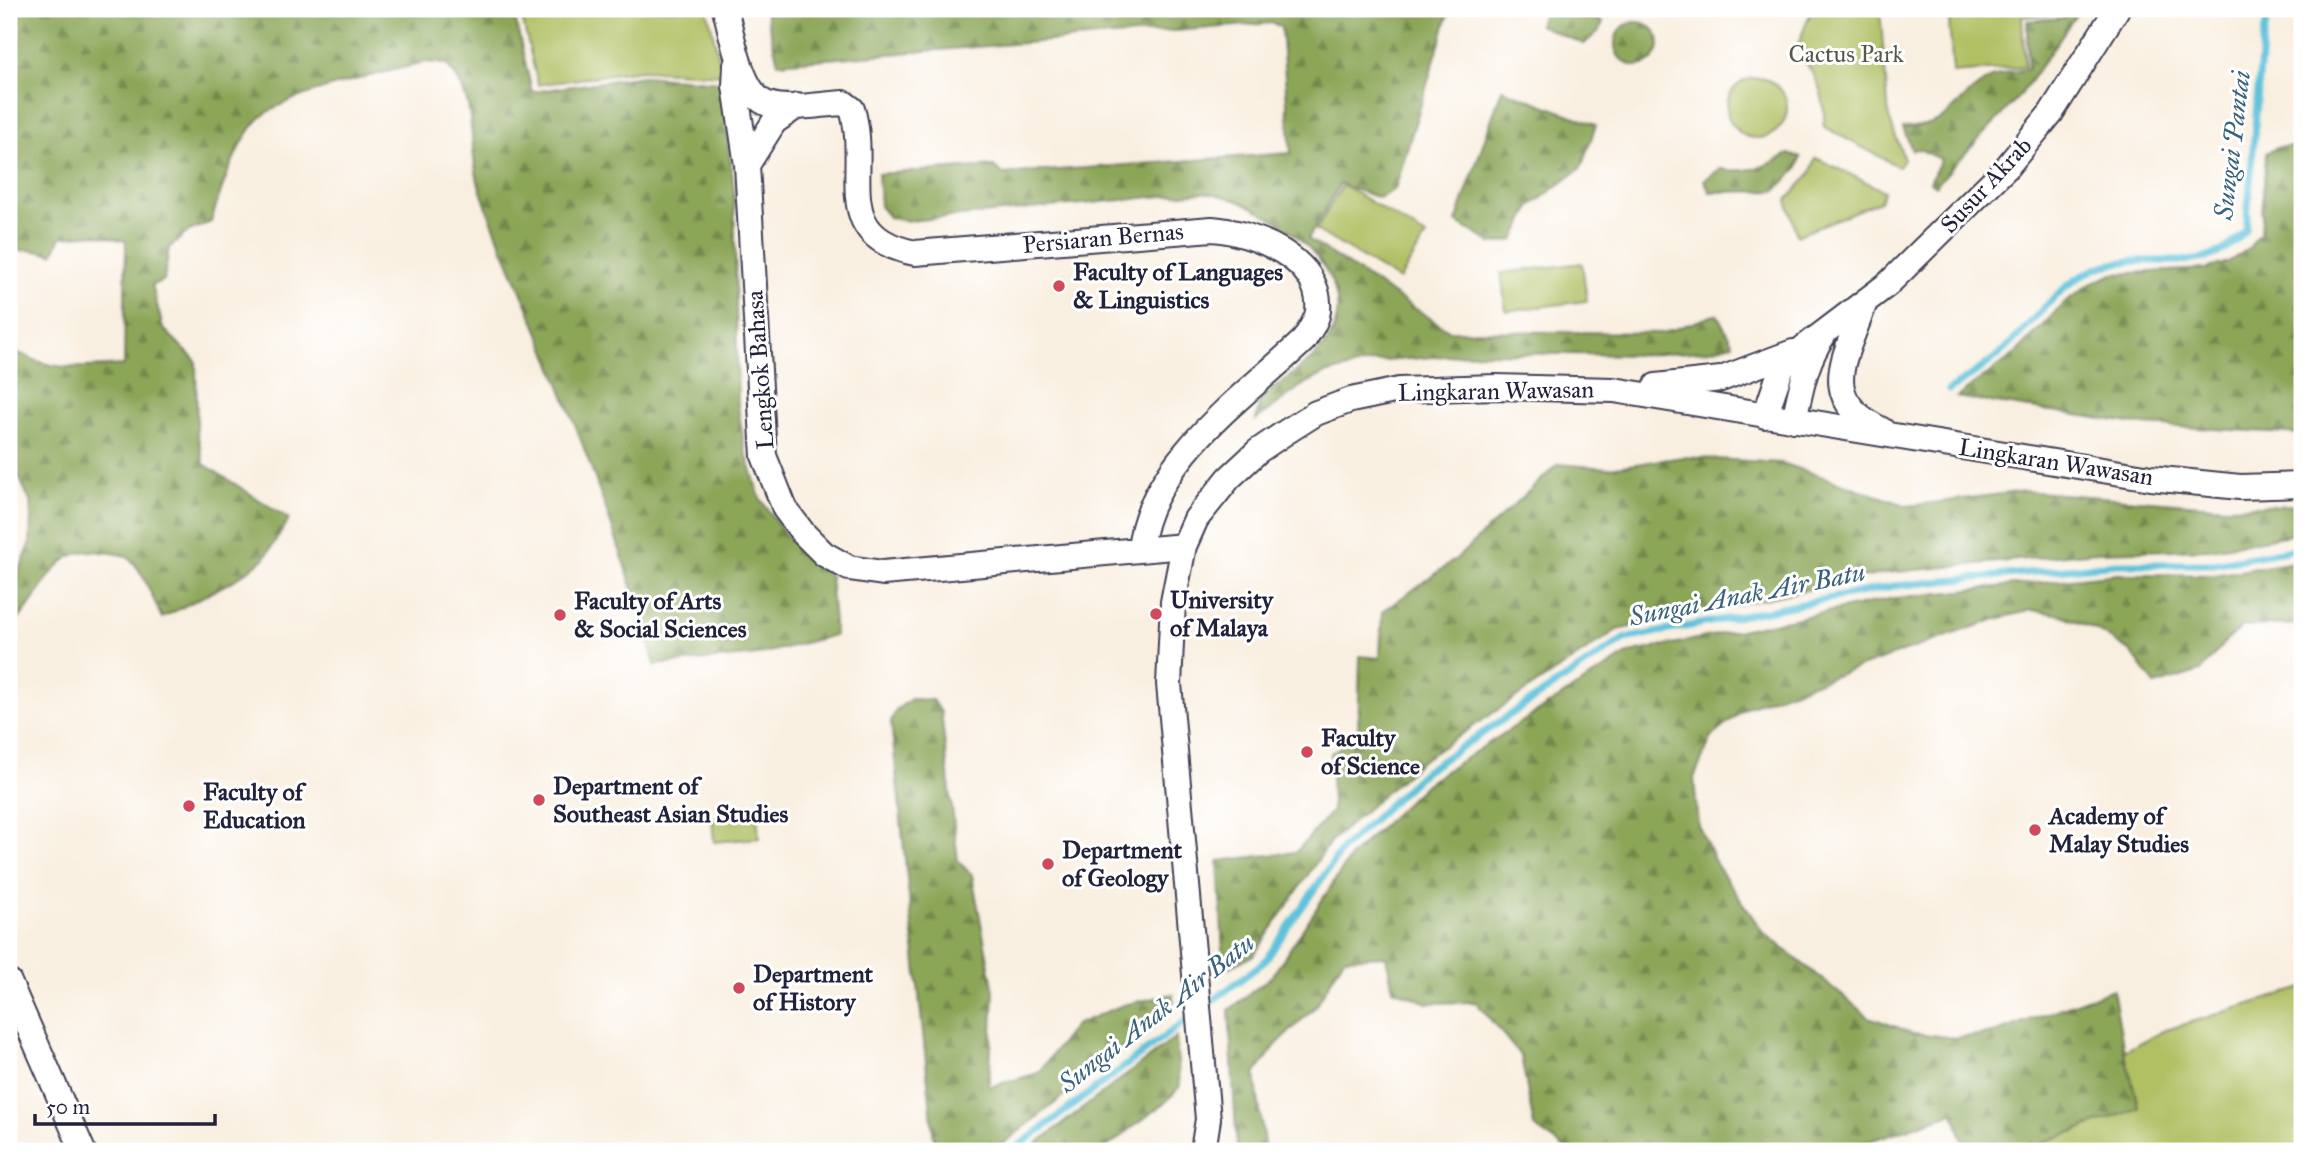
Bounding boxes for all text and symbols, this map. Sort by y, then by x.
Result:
park label: Cactus Park [1788,39,1904,69]
water label: Sungai Pantai [2207,68,2257,222]
street label: Susur Akrab [1934,131,2038,239]
street label: Persiaran Bernas [1021,216,1185,260]
place label: Faculty of Languages & Linguistics [1073,257,1283,315]
marker: Faculty of Languages & Linguistics [1051,278,1067,294]
street label: Lengkok Bahasa [739,288,781,451]
street label: Lingkaran Wawasan [1398,374,1594,408]
street label: Lingkaran Wawasan [1957,432,2155,492]
water label: Sungai Anak Air Batu [1625,555,1868,633]
place label: University of Malaya [1170,585,1275,643]
place label: Faculty of Arts & Social Sciences [574,586,747,644]
marker: University of Malaya [1148,606,1164,622]
marker: Faculty of Arts & Social Sciences [552,607,568,623]
place label: Faculty of Science [1321,723,1420,781]
marker: Faculty of Science [1299,744,1315,760]
place label: Department of Southeast Asian Studies [553,771,789,829]
place label: Faculty of Education [203,777,307,835]
marker: Department of Southeast Asian Studies [531,792,547,808]
marker: Faculty of Education [181,798,197,814]
place label: Academy of Malay Studies [2047,801,2189,859]
marker: Academy of Malay Studies [2027,822,2043,838]
place label: Department of Geology [1062,835,1183,893]
marker: Department of Geology [1040,856,1056,872]
water label: Sungai Anak Air Batu [1051,927,1260,1100]
place label: Department of History [753,959,874,1017]
marker: Department of History [731,980,747,996]
scale bar [35,1083,215,1127]
text: 50 m [46,1094,91,1120]

